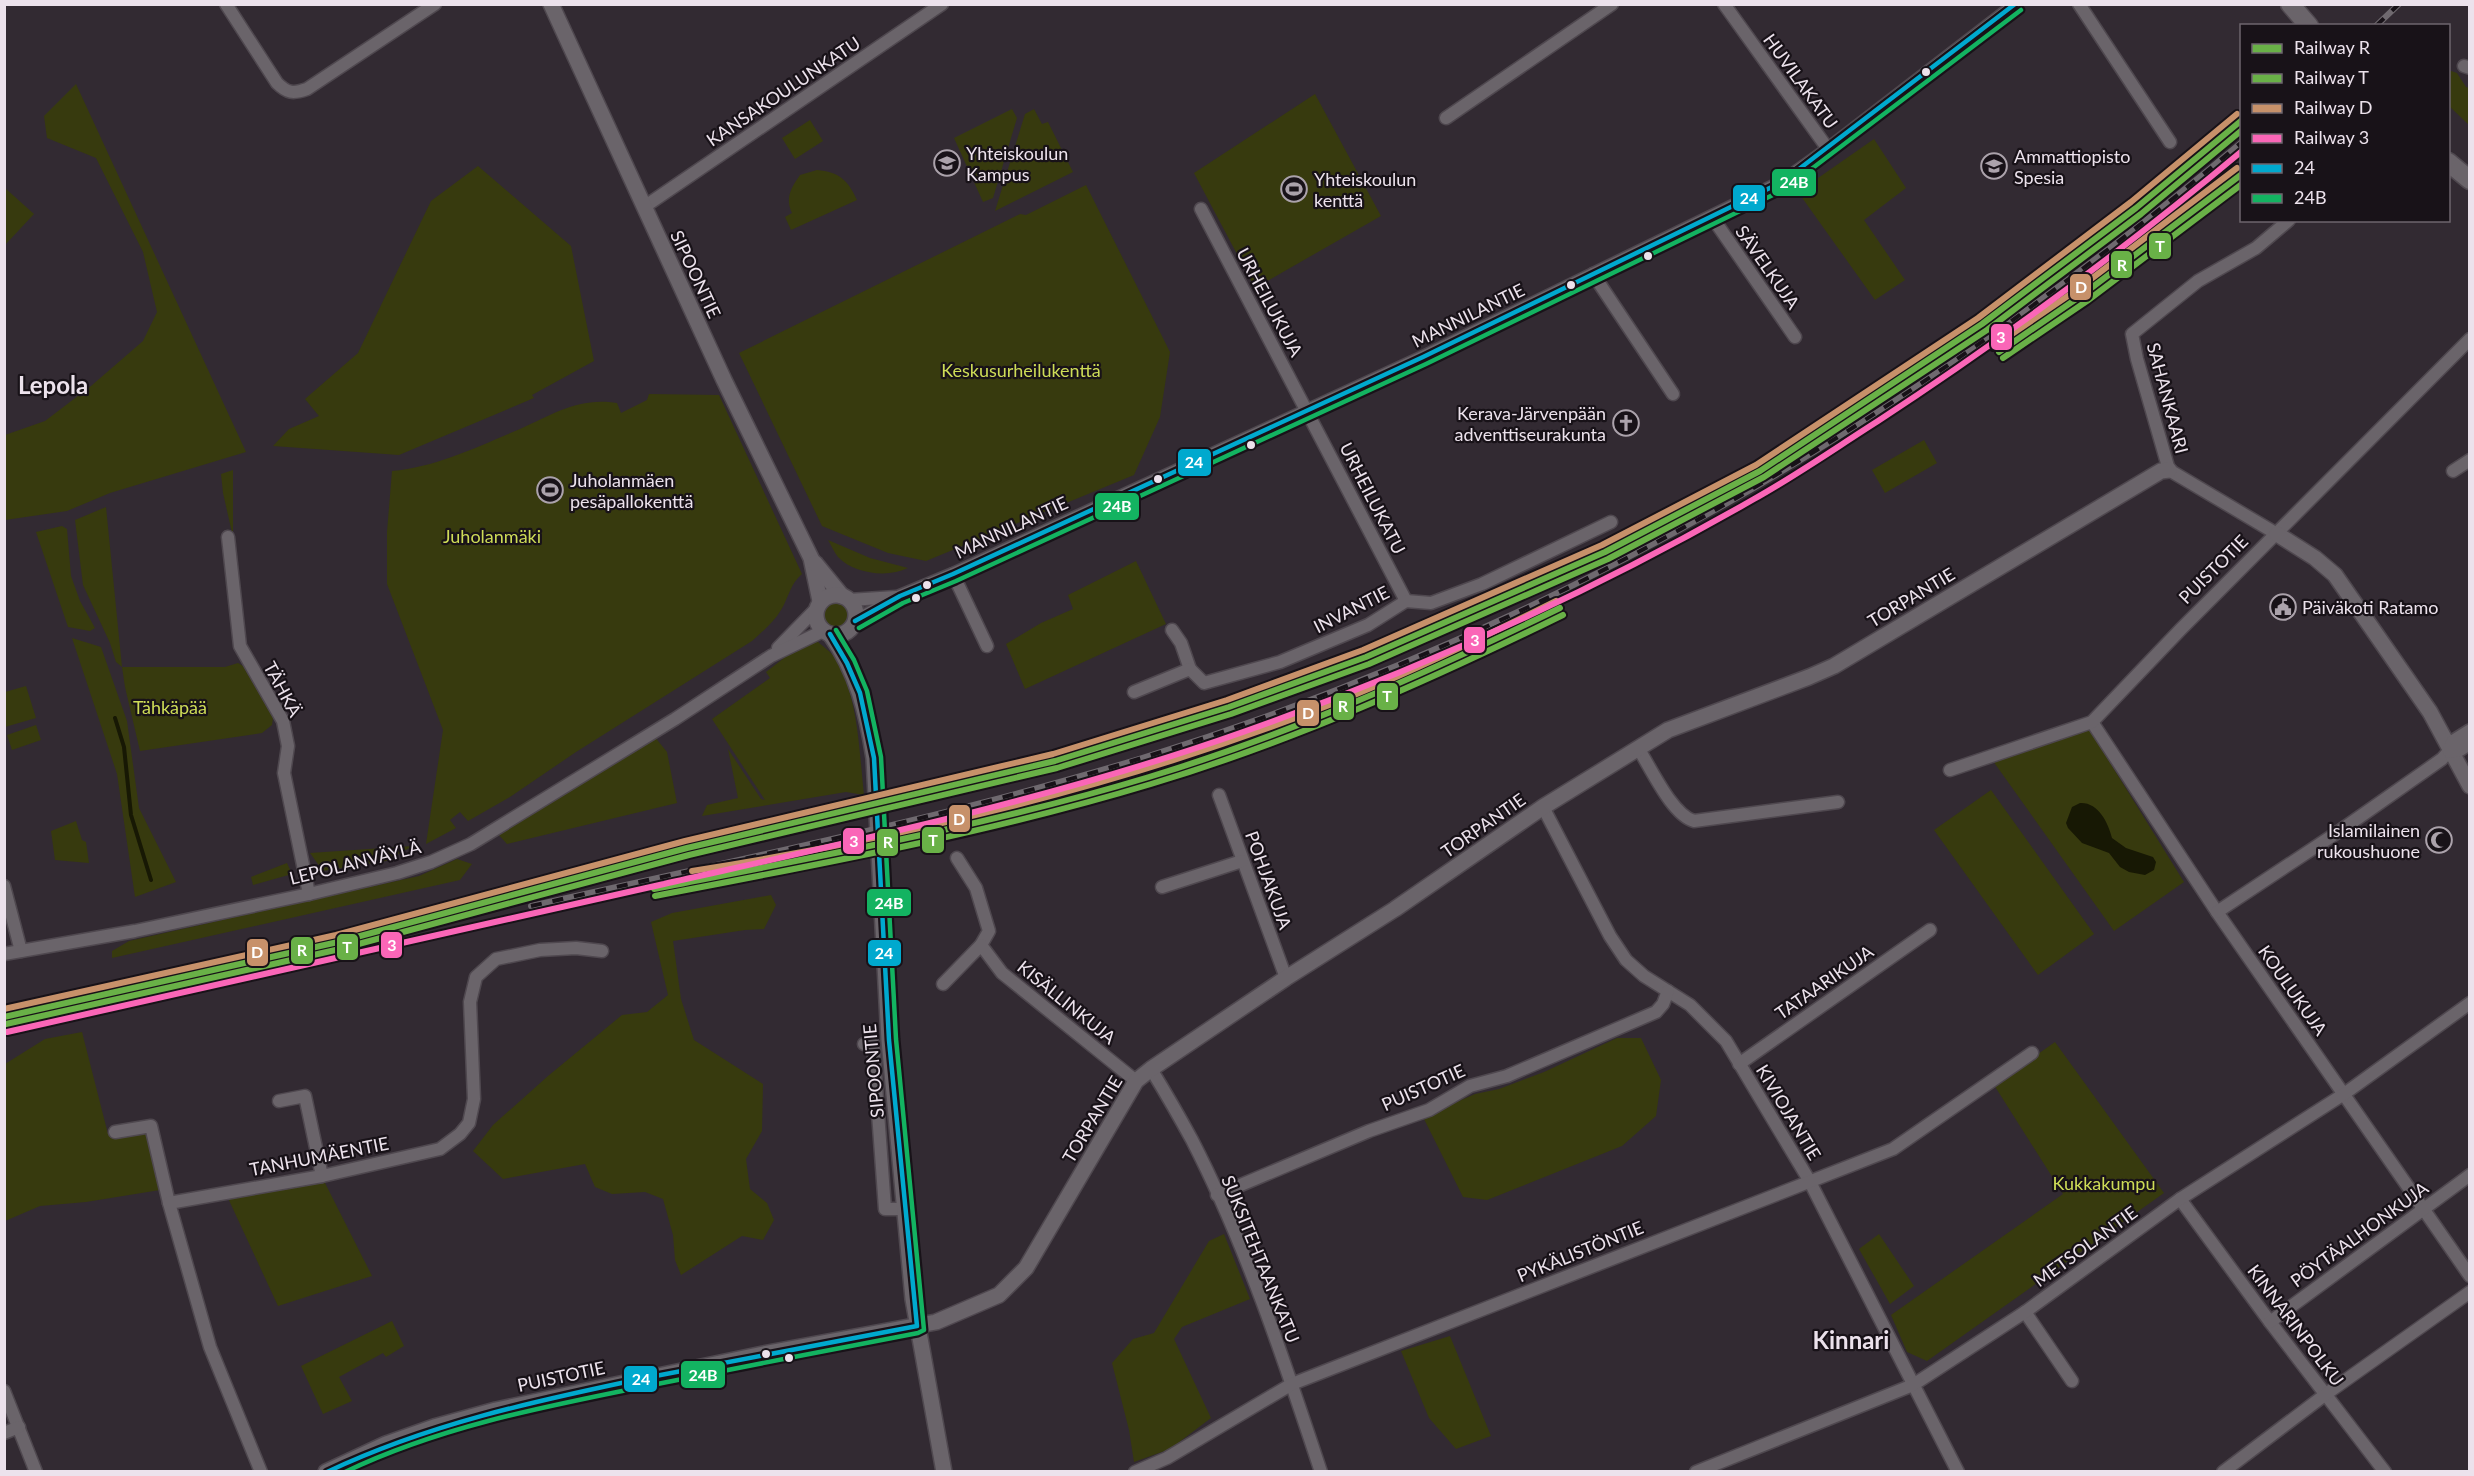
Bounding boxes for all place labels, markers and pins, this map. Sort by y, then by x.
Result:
unlabelled marker [1920,66,1932,78]
place label: Yhteiskoulun Kampus [966,142,1068,185]
place label: Ammattiopisto Spesia [2014,145,2130,188]
school or university icon: Yhteiskoulun Kampus [932,148,962,178]
school or university icon: Ammattiopisto Spesia [1979,151,2009,181]
place label: Yhteiskoulun kenttä [1314,168,1416,211]
sports icon: Yhteiskoulun kenttä [1279,174,1309,204]
unlabelled marker [1642,250,1654,262]
unlabelled marker [1565,279,1577,291]
place label: Kerava-Järvenpään adventtiseurakunta [1455,402,1606,445]
church icon: Kerava-Järvenpään adventtiseurakunta [1611,408,1641,438]
unlabelled marker [1245,439,1257,451]
place label: Juholanmäen pesäpallokenttä [570,469,693,512]
unlabelled marker [1152,473,1164,485]
sports icon: Juholanmäen pesäpallokenttä [535,475,565,505]
unlabelled marker [921,579,933,591]
unlabelled marker [910,592,922,604]
public building icon: Päiväkoti Ratamo [2268,592,2298,622]
place label: Päiväkoti Ratamo [2302,596,2439,618]
place label: Islamilainen rukoushuone [2317,819,2420,862]
mosque icon: Islamilainen rukoushuone [2424,825,2454,855]
unlabelled marker [760,1348,772,1360]
unlabelled marker [783,1352,795,1364]

